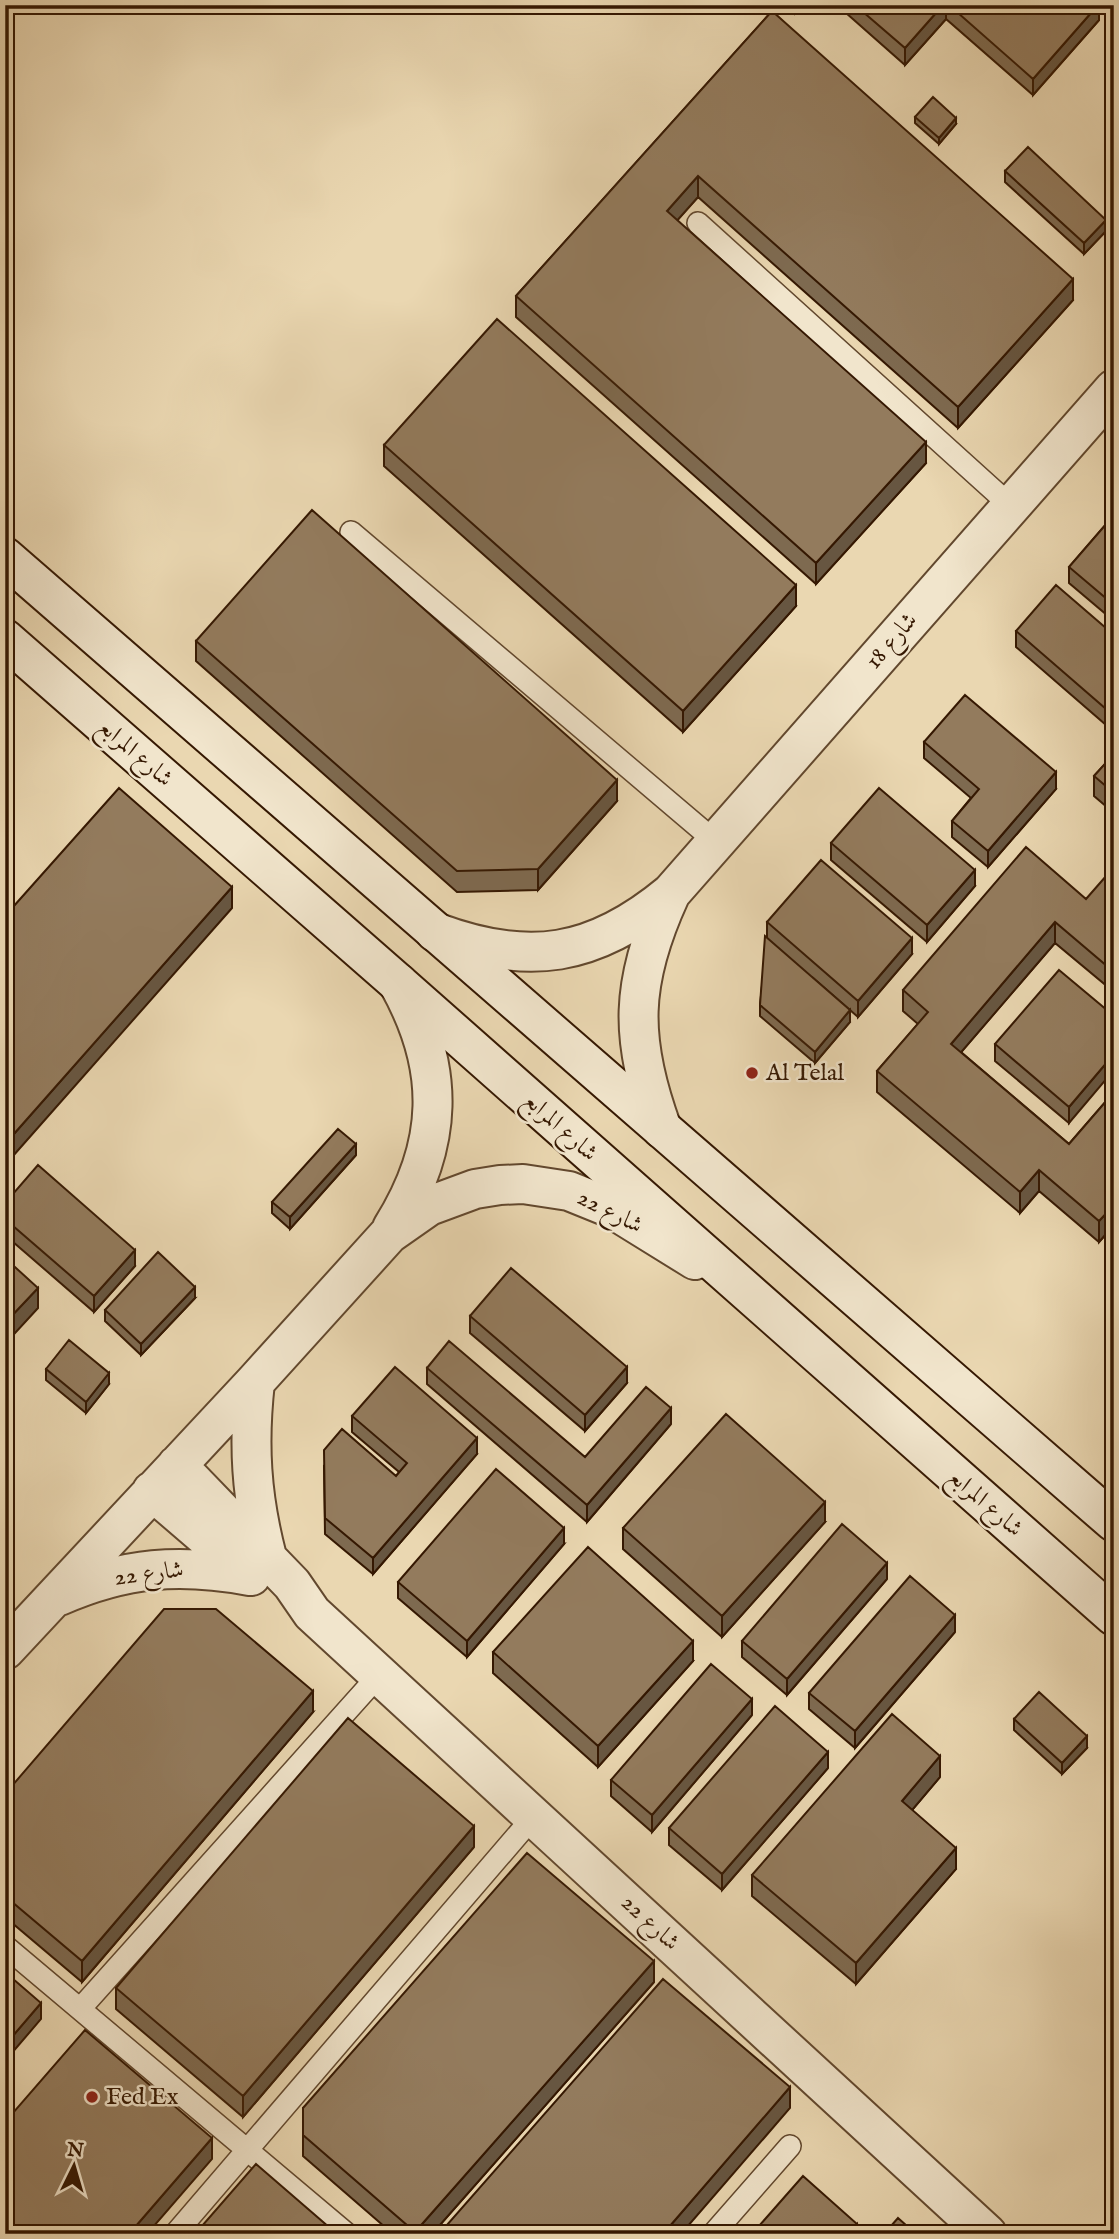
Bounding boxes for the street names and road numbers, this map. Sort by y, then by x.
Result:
street label: شارع 18 [859,606,927,678]
street label: شارع المرابع [87,712,179,798]
street label: شارع المرابع [513,1085,604,1173]
street label: شارع 22 [571,1182,648,1244]
street label: شارع المرابع [937,1462,1029,1548]
street label: شارع 22 [113,1554,186,1597]
street label: شارع 22 [612,1888,686,1960]

